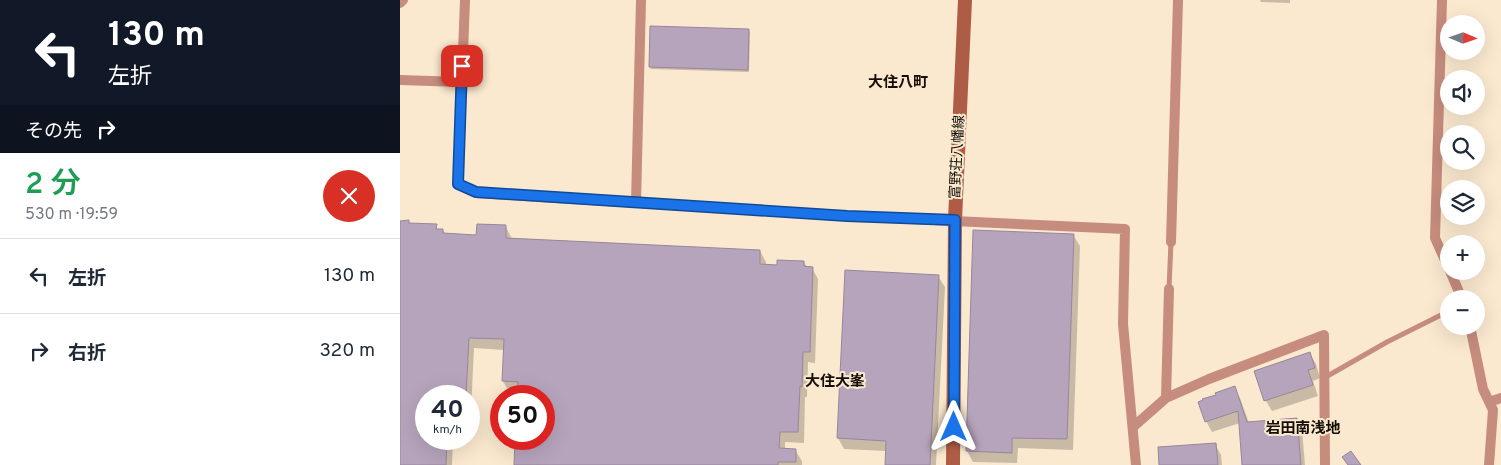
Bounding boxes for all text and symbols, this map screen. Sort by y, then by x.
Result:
text: 130 m [108,14,205,58]
north arrow [1440,15,1485,60]
map controls [1440,15,1485,335]
icon: left [25,20,90,85]
pin [441,45,483,87]
icon: arrive [448,52,476,80]
text: 左折 [108,64,152,91]
button: sound [1440,70,1485,115]
district label: 大住八町 [868,74,928,93]
icon: right [92,115,120,143]
street label: 富野荘八幡線 [947,115,969,199]
text: その先 [25,120,82,144]
button: search [1440,125,1485,170]
text: 2 分 [25,167,81,204]
button: close [323,170,375,222]
button: layers [1440,180,1485,225]
text: 530 m · 19:59 [25,205,118,225]
button: + [1440,235,1485,280]
icon: left [25,262,53,290]
text: 130 m [324,264,375,288]
text: 左折 [68,267,106,291]
button: − [1440,290,1485,335]
icon: right [25,337,53,365]
text: 320 m [320,339,375,363]
text: 右折 [68,342,106,366]
district label: 大住大峯 [805,373,865,392]
speed limit sign: 50 [490,385,555,450]
text: 40 [431,395,464,427]
position arrow [927,400,979,452]
district label: 岩田南浅地 [1265,419,1341,439]
text: km/h [433,422,462,438]

